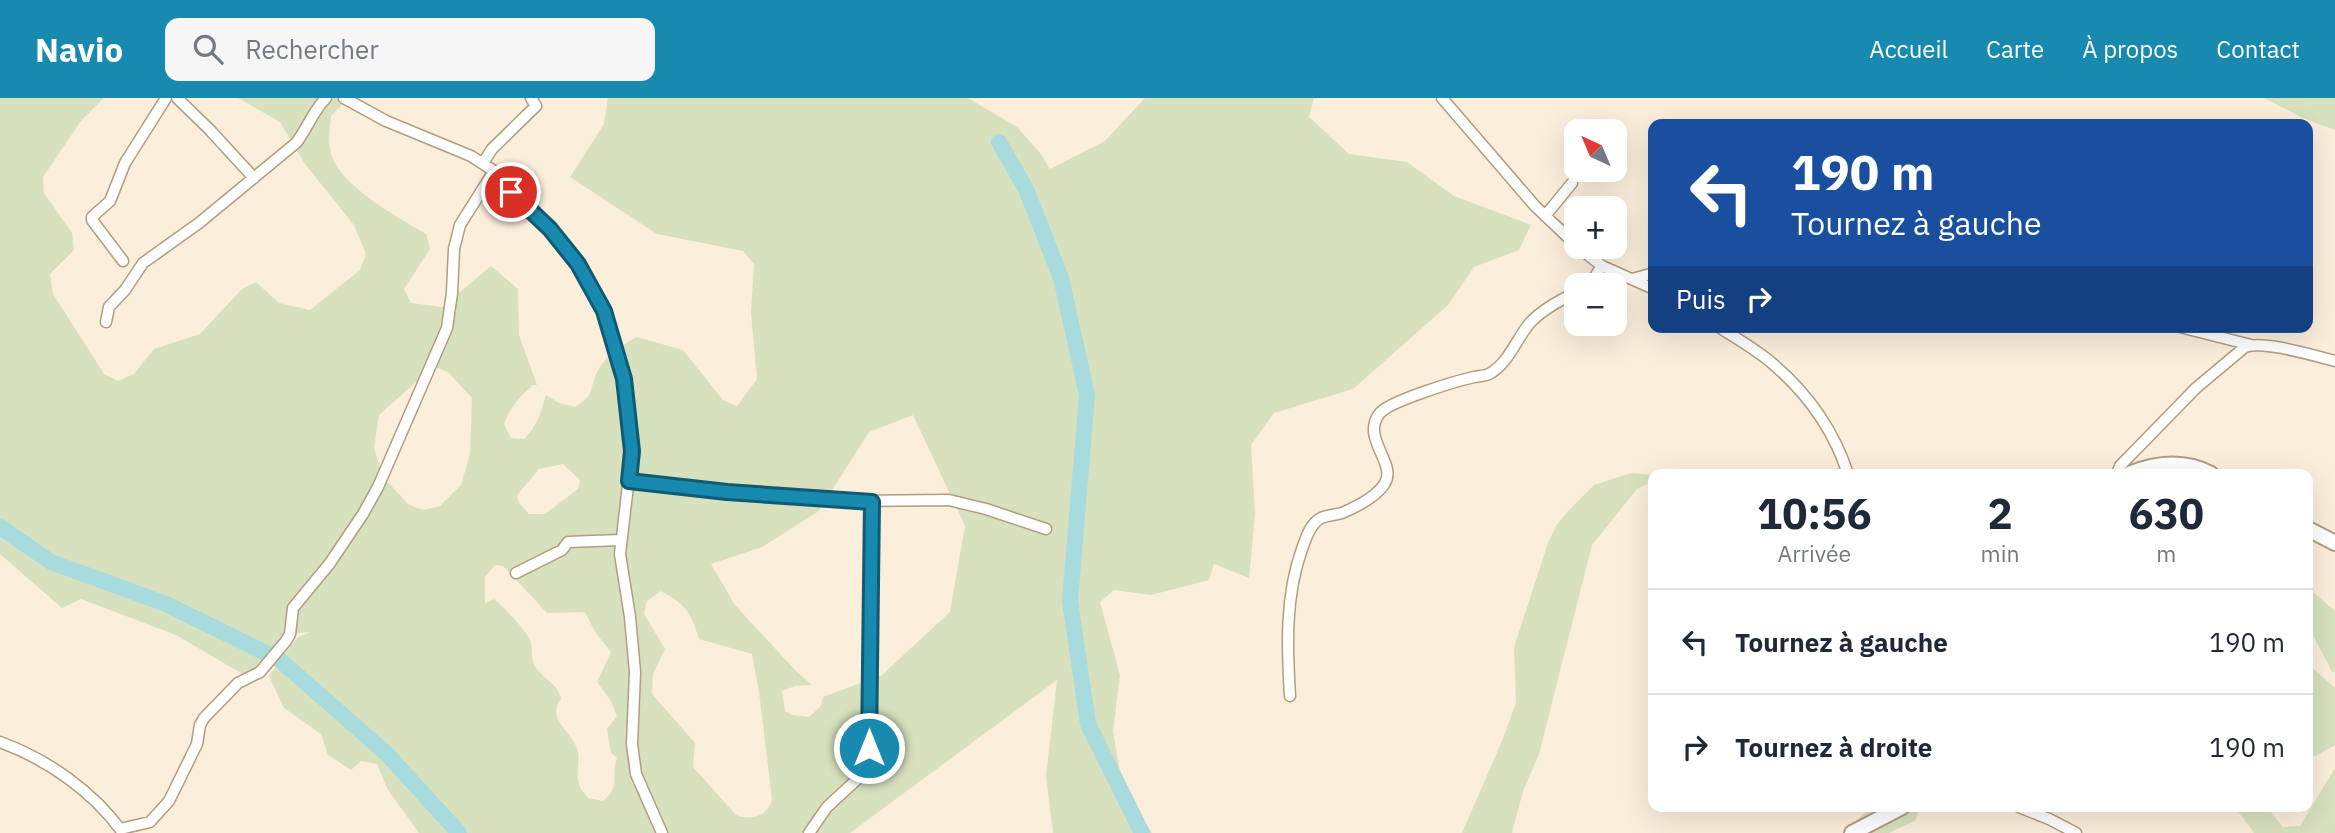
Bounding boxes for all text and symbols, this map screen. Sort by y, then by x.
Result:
search box [165,18,655,81]
text: Navio [35,28,123,71]
icon: search [189,30,227,68]
text: Rechercher [245,32,379,66]
text: Accueil [1869,33,1948,65]
text: Carte [1986,33,2044,65]
text: À propos [2082,33,2178,65]
text: Contact [2216,33,2300,65]
north arrow [1564,119,1628,182]
map controls [1564,119,1627,336]
text: 190 m [1791,140,1935,203]
icon: left [1676,147,1767,238]
pin [481,162,541,222]
icon: arrive [492,173,530,211]
button: + [1564,196,1627,259]
text: Tournez à gauche [1791,202,2042,244]
button: − [1564,273,1627,336]
icon: right [1740,280,1778,318]
text: Puis [1676,282,1726,316]
text: 10:56 [1757,486,1872,541]
text: 2 [1987,486,2013,541]
text: 630 [2128,486,2204,541]
text: Arrivée [1777,538,1851,568]
text: min [1981,538,2019,568]
text: m [2156,538,2176,568]
icon: left [1676,623,1714,661]
text: Tournez à gauche [1735,625,1948,659]
text: 190 m [2209,625,2285,659]
position arrow [832,711,906,785]
icon: right [1676,728,1714,766]
text: Tournez à droite [1735,730,1932,764]
text: 190 m [2209,730,2285,764]

